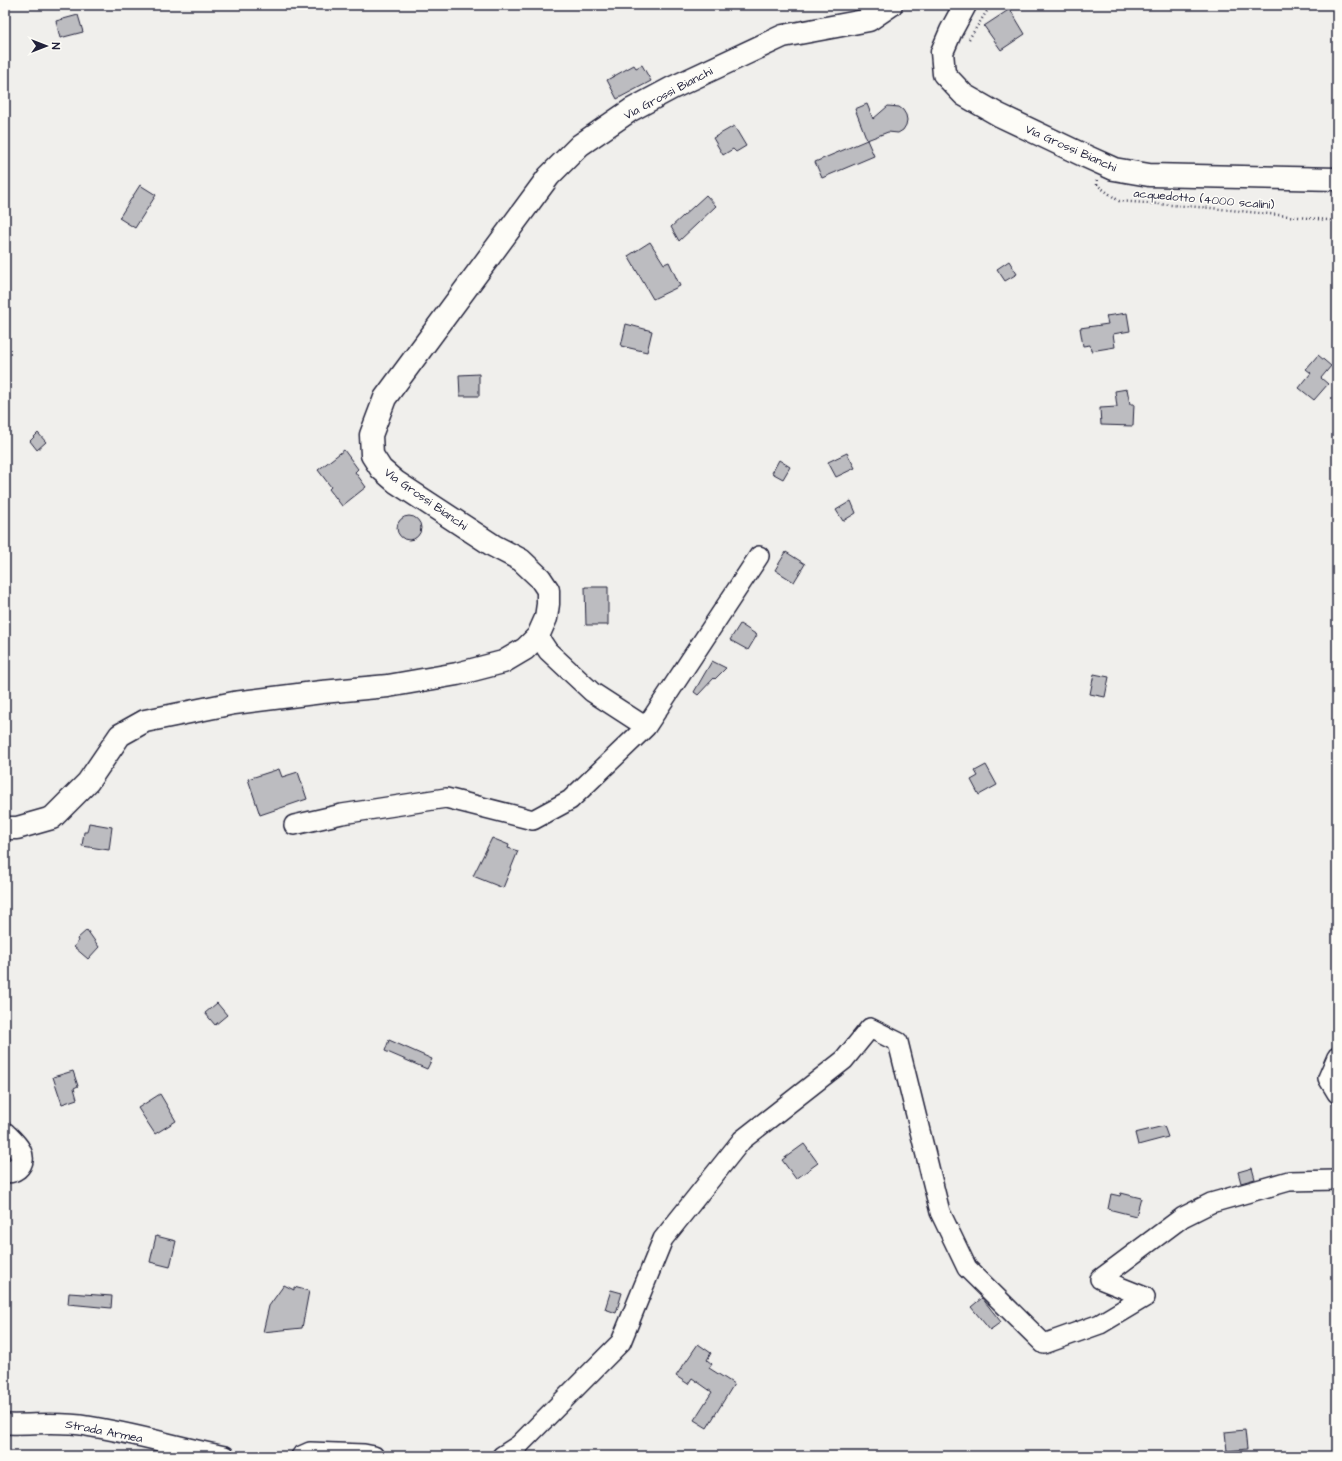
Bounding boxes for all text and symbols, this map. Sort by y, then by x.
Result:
north arrow [26,26,66,66]
text: N [48,43,63,50]
street label: Via Grossi Bianchi [621,63,716,124]
street label: Via Grossi Bianchi [1022,121,1119,176]
street label: acquedotto (4000 scalini) [1133,185,1275,214]
street label: Via Grossi Bianchi [381,464,471,535]
street label: Strada Armea [64,1416,144,1447]

